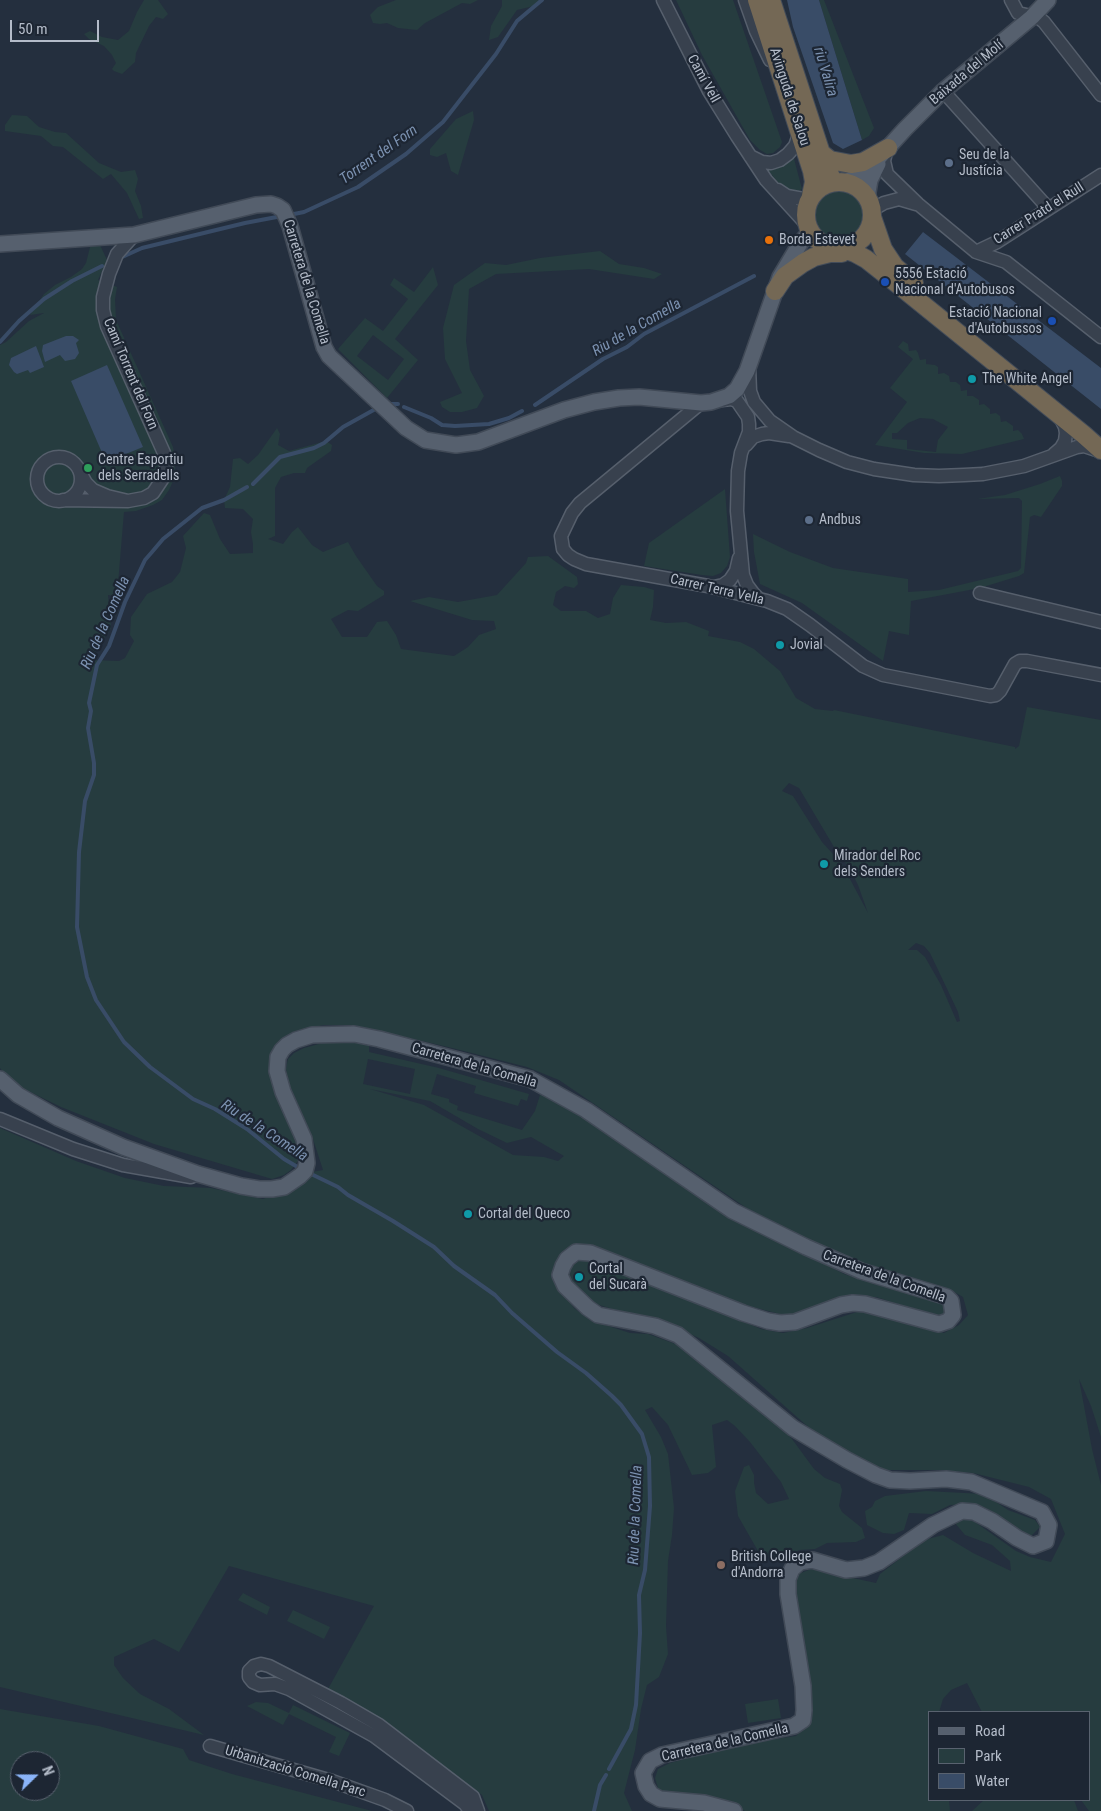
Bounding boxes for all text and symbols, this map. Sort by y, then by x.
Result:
scale bar [12,10,101,42]
text: 50 m [18,20,48,38]
street label: Baixada del Molí [927,37,1007,109]
water label: riu Valira [809,45,841,99]
street label: Avinguda de Salou [765,46,813,148]
street label: Camí Vell [683,52,723,106]
water label: Torrent del Forn [337,122,421,188]
place label: Seu de la Justícia [959,147,1009,180]
marker: Seu de la Justícia [943,157,955,169]
street label: Carrer Pratd el Rull [991,179,1087,249]
street label: Carretera de la Comella [279,218,333,346]
place label: Borda Estevet [779,232,855,248]
marker: Borda Estevet [763,234,775,246]
place label: 5556 Estació Nacional d'Autobusos [895,266,1015,298]
marker: 5556 Estació Nacional d'Autobusos [879,276,891,288]
water label: Riu de la Comella [589,295,685,361]
place label: Estació Nacional d'Autobussos [949,305,1042,338]
marker: Estació Nacional d'Autobussos [1046,315,1058,327]
street label: Camí Torrent del Forn [99,316,161,432]
place label: The White Angel [982,371,1072,387]
marker: The White Angel [966,373,978,385]
place label: Centre Esportiu dels Serradells [98,452,183,484]
marker: Centre Esportiu dels Serradells [82,462,94,474]
place label: Andbus [819,512,861,528]
marker: Andbus [803,514,815,526]
street label: Carrer Terra Vella [668,571,766,609]
water label: Riu de la Comella [78,574,134,672]
place label: Jovial [790,637,823,653]
marker: Jovial [774,639,786,651]
place label: Mirador del Roc dels Senders [834,848,921,880]
marker: Mirador del Roc dels Senders [818,858,830,870]
street label: Carretera de la Comella [410,1040,538,1092]
water label: Riu de la Comella [217,1096,311,1166]
place label: Cortal del Queco [478,1206,570,1222]
marker: Cortal del Queco [462,1208,474,1220]
street label: Carretera de la Comella [820,1247,948,1307]
place label: Cortal del Sucarà [589,1261,647,1294]
marker: Cortal del Sucarà [573,1271,585,1283]
water label: Riu de la Comella [625,1465,647,1565]
place label: British College d'Andorra [731,1549,811,1581]
marker: British College d'Andorra [715,1559,727,1571]
legend [928,1711,1091,1801]
street label: Carretera de la Comella [660,1720,790,1766]
text: Road [975,1722,1005,1740]
street label: Urbanització Comella Parc [223,1743,367,1801]
text: Park [975,1747,1002,1765]
north arrow [10,1751,60,1801]
text: N [39,1764,57,1778]
text: Water [975,1772,1009,1790]

